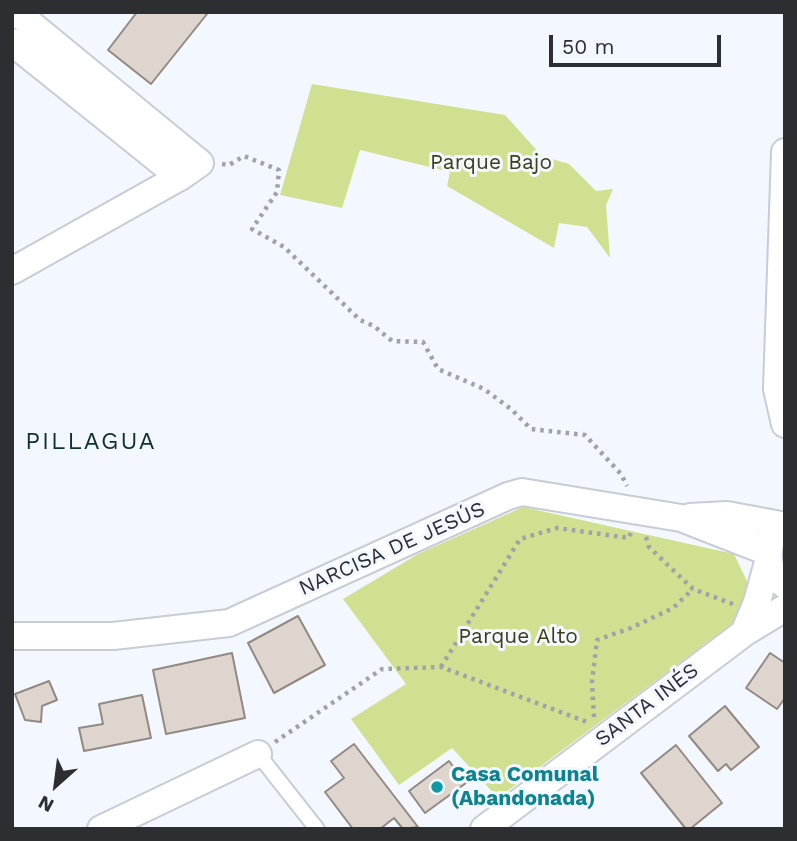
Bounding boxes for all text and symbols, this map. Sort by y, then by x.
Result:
scale bar [552,21,724,65]
text: 50 m [562,34,614,59]
park label: Parque Bajo [430,150,552,176]
district label: PILLAGUA [26,428,156,456]
street label: NARCISA DE JESÚS [295,497,489,601]
park label: Parque Alto [458,624,578,650]
street label: SANTA INÉS [590,658,704,752]
north arrow [21,750,91,820]
place label: Casa Comunal (Abandonada) [451,762,599,812]
marker: Casa Comunal (Abandonada) [429,779,445,795]
text: N [34,791,58,817]

